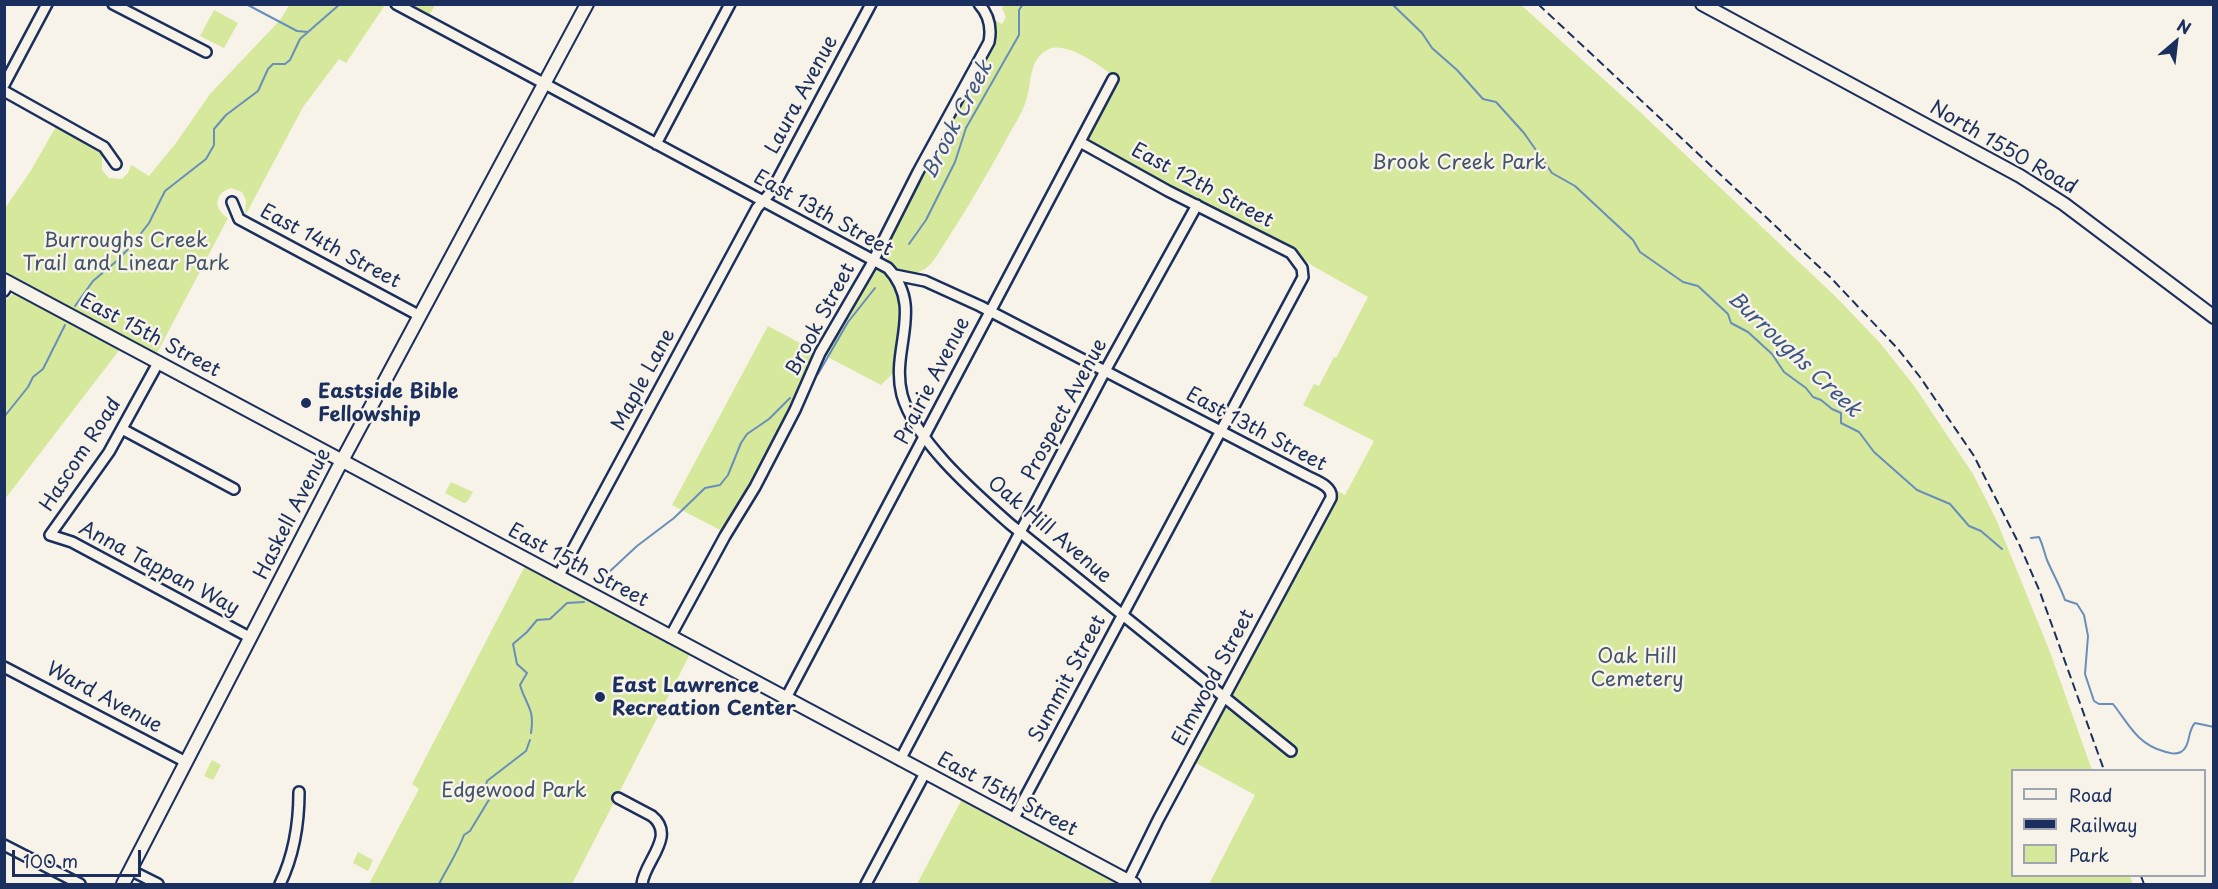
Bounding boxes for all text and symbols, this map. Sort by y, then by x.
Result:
north arrow [2146,12,2206,72]
text: N [2173,13,2196,40]
street label: Laura Avenue [761,32,843,158]
water label: Brook Creek [917,57,999,183]
street label: North 1550 Road [1925,96,2081,200]
street label: East 12th Street [1127,138,1277,234]
park label: Brook Creek Park [1372,151,1546,175]
street label: East 13th Street [749,166,897,262]
street label: East 14th Street [256,200,404,294]
park label: Burroughs Creek Trail and Linear Park [22,229,230,276]
street label: Brook Street [781,259,861,381]
water label: Burroughs Creek [1722,287,1866,423]
street label: East 15th Street [76,289,224,383]
street label: Prairie Avenue [891,313,975,449]
street label: Maple Lane [607,325,681,435]
street label: Prospect Avenue [1017,335,1113,485]
place label: Eastside Bible Fellowship [318,380,458,427]
street label: East 13th Street [1182,383,1330,477]
street label: Hascom Road [35,394,127,516]
marker: Eastside Bible Fellowship [299,396,313,410]
street label: Haskell Avenue [250,444,336,584]
street label: Oak Hill Avenue [982,471,1116,589]
street label: Anna Tappan Way [75,517,243,621]
street label: East 15th Street [504,519,652,613]
street label: Elmwood Street [1168,606,1260,750]
street label: Summit Street [1024,611,1112,747]
park label: Oak Hill Cemetery [1590,645,1684,692]
street label: Ward Avenue [42,658,166,738]
place label: East Lawrence Recreation Center [612,674,796,721]
marker: East Lawrence Recreation Center [593,690,607,704]
street label: East 15th Street [933,748,1081,842]
legend [2011,769,2206,877]
park label: Edgewood Park [441,779,587,803]
text: Road [2069,781,2113,808]
text: Railway [2069,811,2137,838]
scale bar [15,838,144,876]
text: Park [2069,841,2109,868]
text: 100 m [23,847,78,874]

